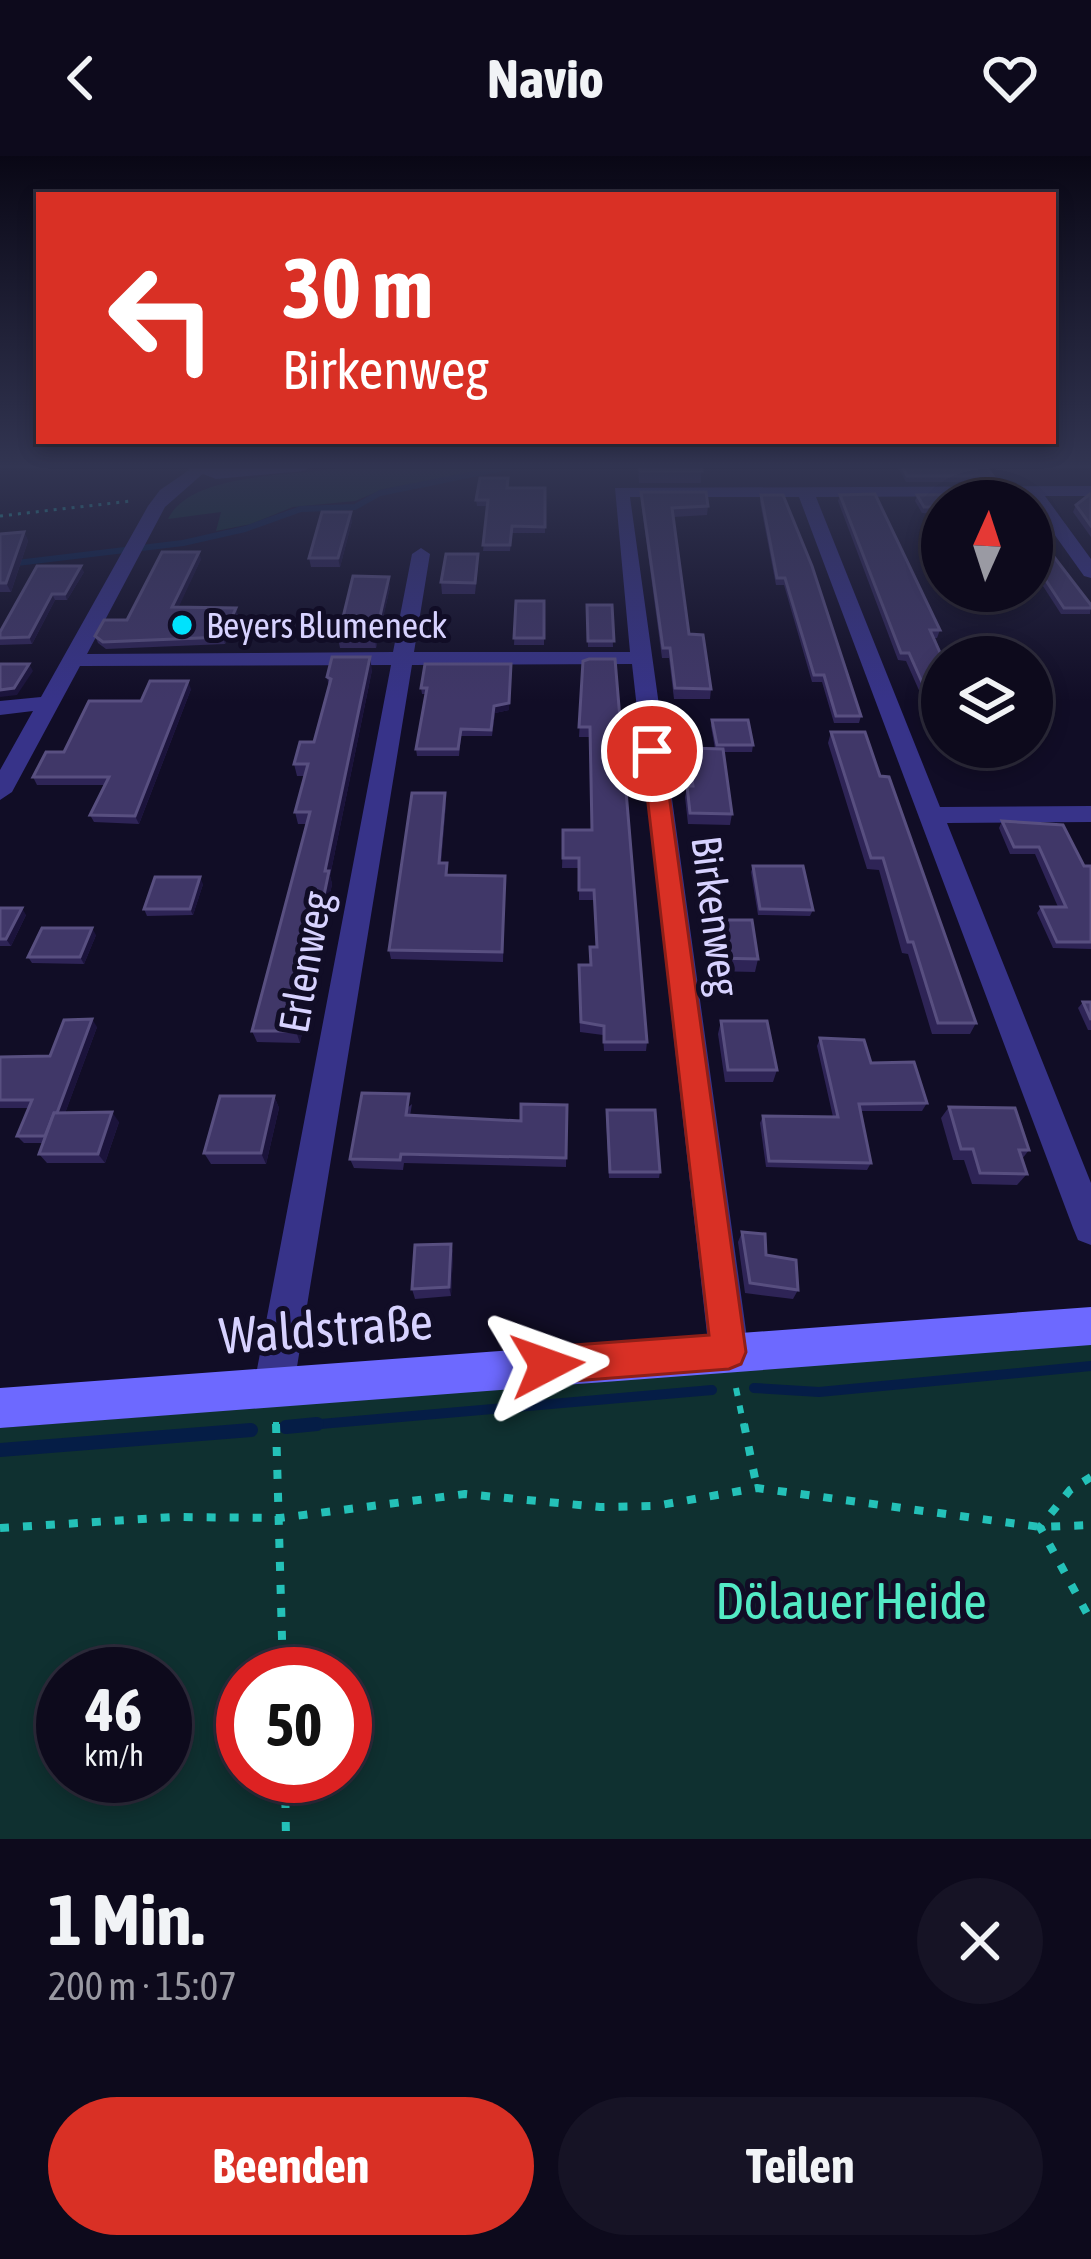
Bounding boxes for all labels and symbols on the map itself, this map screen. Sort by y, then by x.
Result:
north arrow [921,480,1053,612]
place label: Beyers Blumeneck [206,604,447,646]
marker: Beyers Blumeneck [169,612,195,638]
pin [601,700,703,802]
street label: Birkenweg [682,833,750,999]
street label: Erlenweg [269,888,341,1036]
street label: Waldstraße [217,1291,435,1365]
position arrow [484,1302,610,1428]
park label: Dölauer Heide [715,1571,987,1630]
speed limit sign: 50 [216,1647,372,1803]

